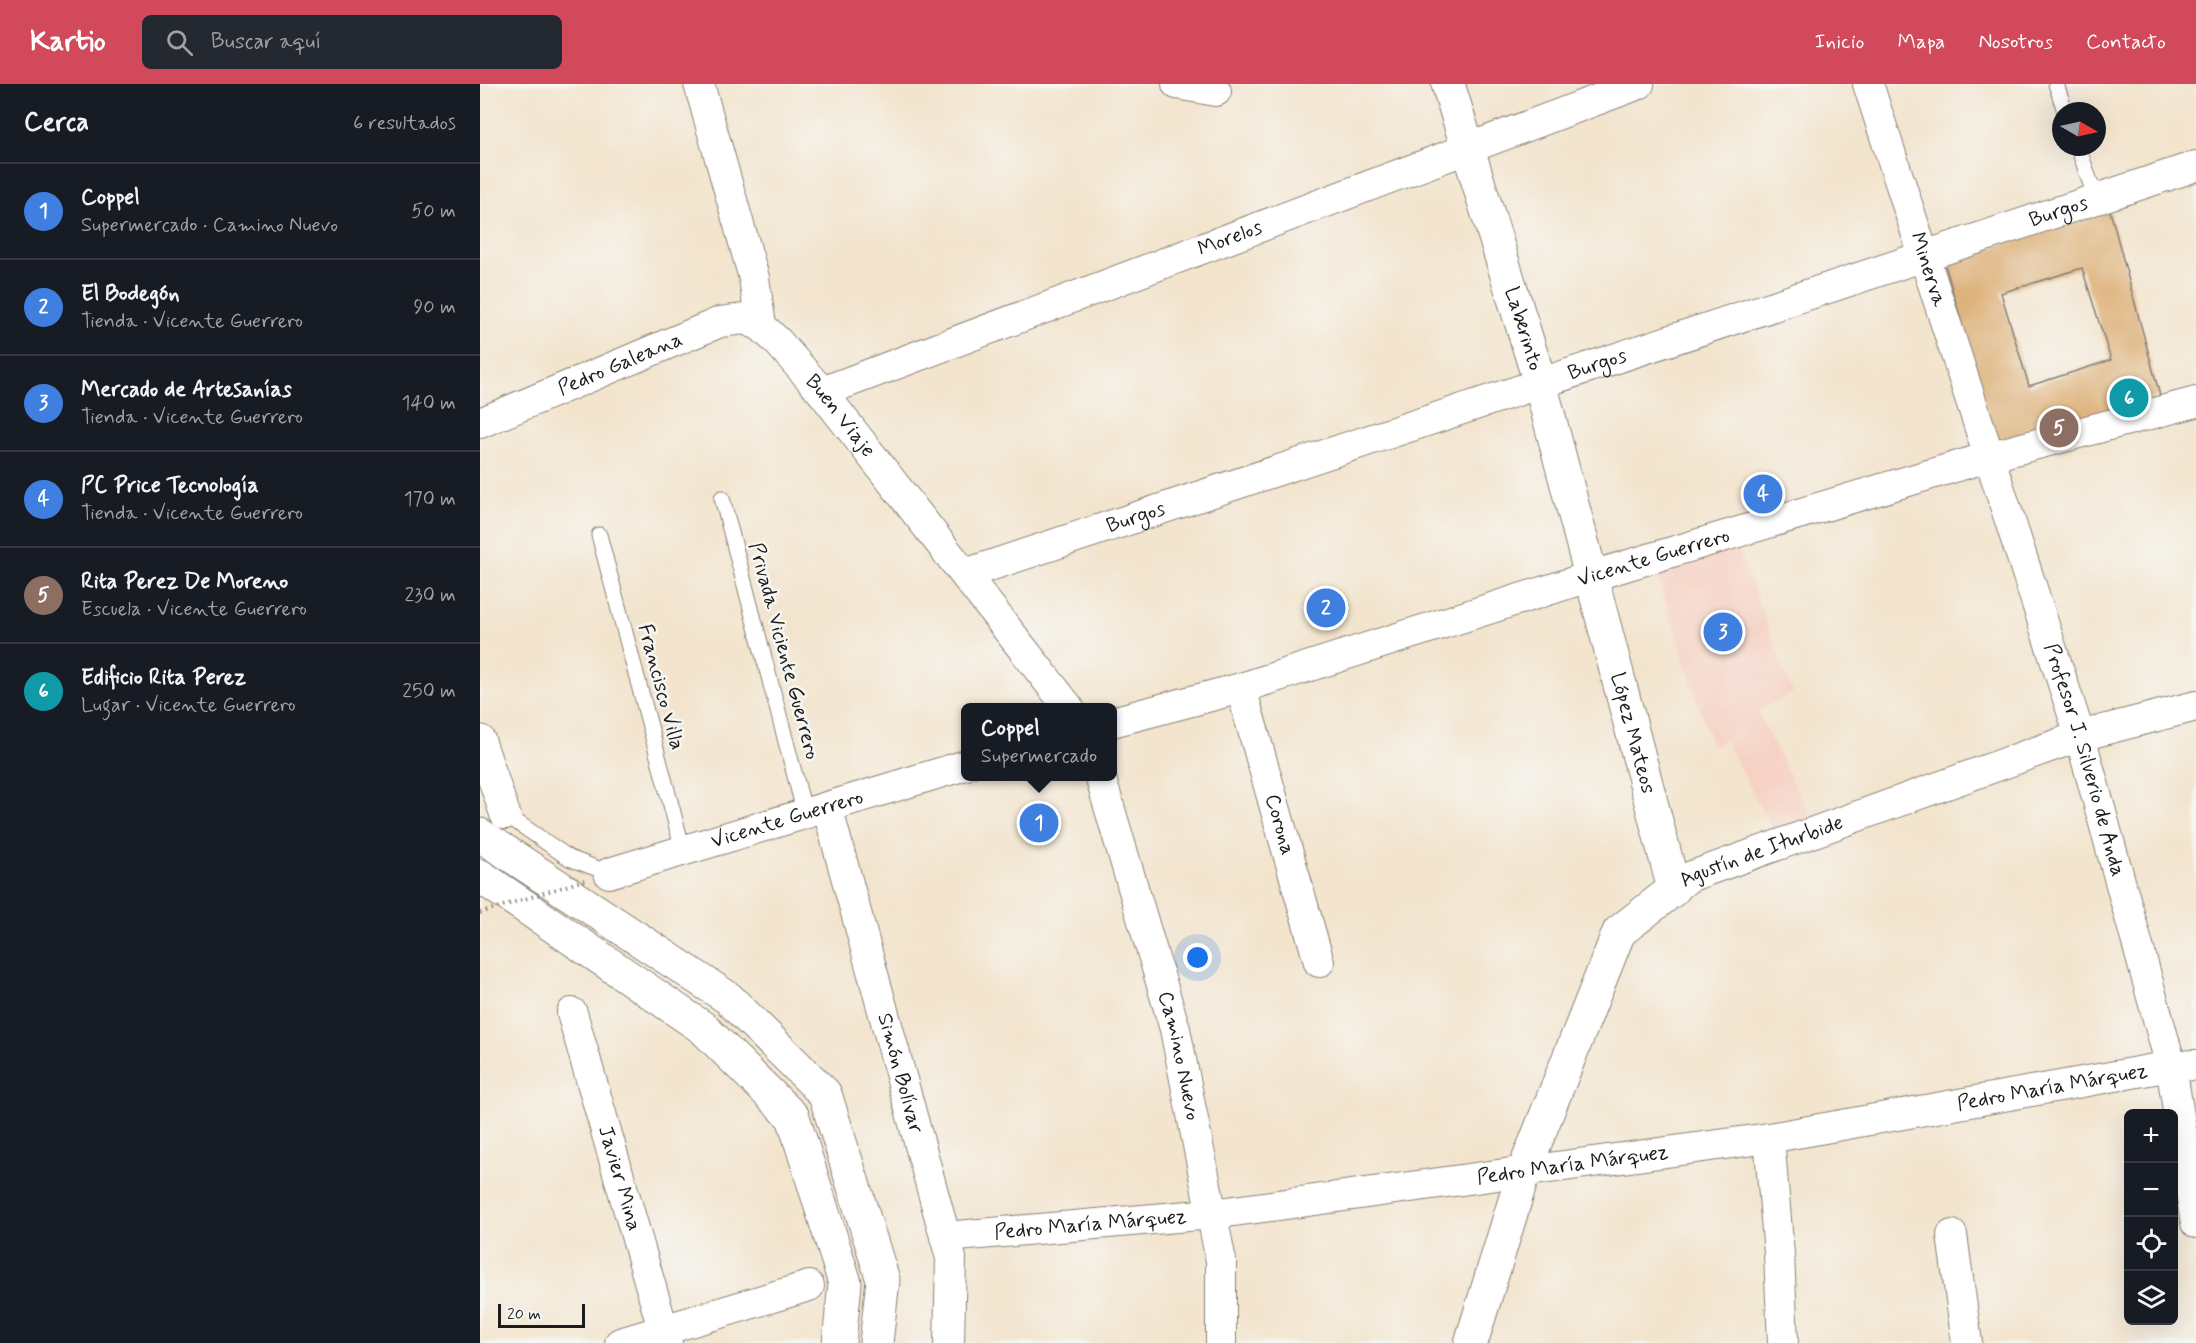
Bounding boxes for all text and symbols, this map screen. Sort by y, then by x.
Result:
search box [142,15,562,69]
text: Kartio [30,24,106,61]
icon: search [163,26,196,59]
text: Buscar aquí [211,28,321,56]
text: Inicio [1815,28,1865,56]
text: Mapa [1898,28,1945,56]
text: Nosotros [1978,28,2053,56]
text: Contacto [2086,28,2166,56]
north arrow [2052,102,2106,156]
text: Cerca [24,106,89,140]
text: 6 resultados [353,110,456,137]
text: Coppel [81,184,140,212]
street label: Burgos [2025,189,2092,234]
text: 1 [39,198,48,225]
text: 50 m [411,198,456,225]
text: Supermercado · Camino Nuevo [81,212,338,239]
street label: Morelos [1194,213,1266,263]
street label: Minerva [1903,229,1954,311]
text: El Bodegón [81,280,179,308]
street label: Laberinto [1497,283,1549,374]
text: 2 [39,294,48,321]
text: 90 m [413,294,456,321]
text: Tienda · Vicente Guerrero [81,308,303,335]
street label: Pedro Galeana [553,325,687,403]
street label: Burgos [1564,342,1630,387]
street label: Buen Viaje [799,368,882,463]
text: Mercado de Artesanías [81,376,292,404]
pin: 6 [2110,376,2148,420]
text: 3 [39,390,48,417]
text: 140 m [402,390,456,417]
text: Tienda · Vicente Guerrero [81,404,303,431]
pin: 5 [2040,406,2078,450]
text: PC Price Tecnología [81,472,259,500]
pin: 4 [1744,472,1782,516]
text: 4 [38,486,49,513]
text: 170 m [404,486,456,513]
street label: Burgos [1103,495,1169,540]
text: Tienda · Vicente Guerrero [81,500,303,527]
street label: Vicente Guerrero [1574,521,1733,594]
street label: Privada Viciente Guerrero [742,539,826,763]
text: Rita Perez De Moreno [81,568,288,596]
text: 5 [38,582,50,609]
text: 230 m [404,582,456,609]
pin: 2 [1306,586,1346,630]
text: Escuela · Vicente Guerrero [81,596,307,623]
pin: 3 [1704,610,1742,654]
street label: Francisco Villa [631,621,691,753]
street label: Profesor J. Silverio de Anda [2037,640,2132,880]
text: Edificio Rita Perez [81,664,246,692]
street label: López Mateos [1603,669,1662,797]
text: 6 [38,678,49,705]
text: 250 m [402,678,456,705]
text: Lugar · Vicente Guerrero [81,692,296,719]
popup [961,703,1117,781]
text: Coppel [981,715,1040,743]
text: Supermercado [981,743,1097,770]
street label: Vicente Guerrero [707,783,867,855]
street label: Corona [1258,791,1302,858]
pin: 1 [1020,800,1058,846]
street label: Agustín de Iturbide [1673,809,1847,894]
your location [1183,943,1212,972]
street label: Camino Nuevo [1151,988,1207,1123]
street label: Simón Bolívar [870,1010,930,1136]
street label: Pedro María Márquez [1955,1056,2150,1118]
map controls [2124,1109,2178,1325]
button: + [2124,1109,2178,1163]
street label: Javier Mina [591,1122,648,1234]
street label: Pedro María Márquez [1475,1138,1671,1192]
button: − [2124,1163,2178,1217]
street label: Pedro María Márquez [993,1202,1188,1247]
button: locate [2124,1217,2178,1271]
button: layers [2124,1271,2178,1325]
scale bar [498,1301,585,1328]
text: 20 m [507,1304,541,1325]

